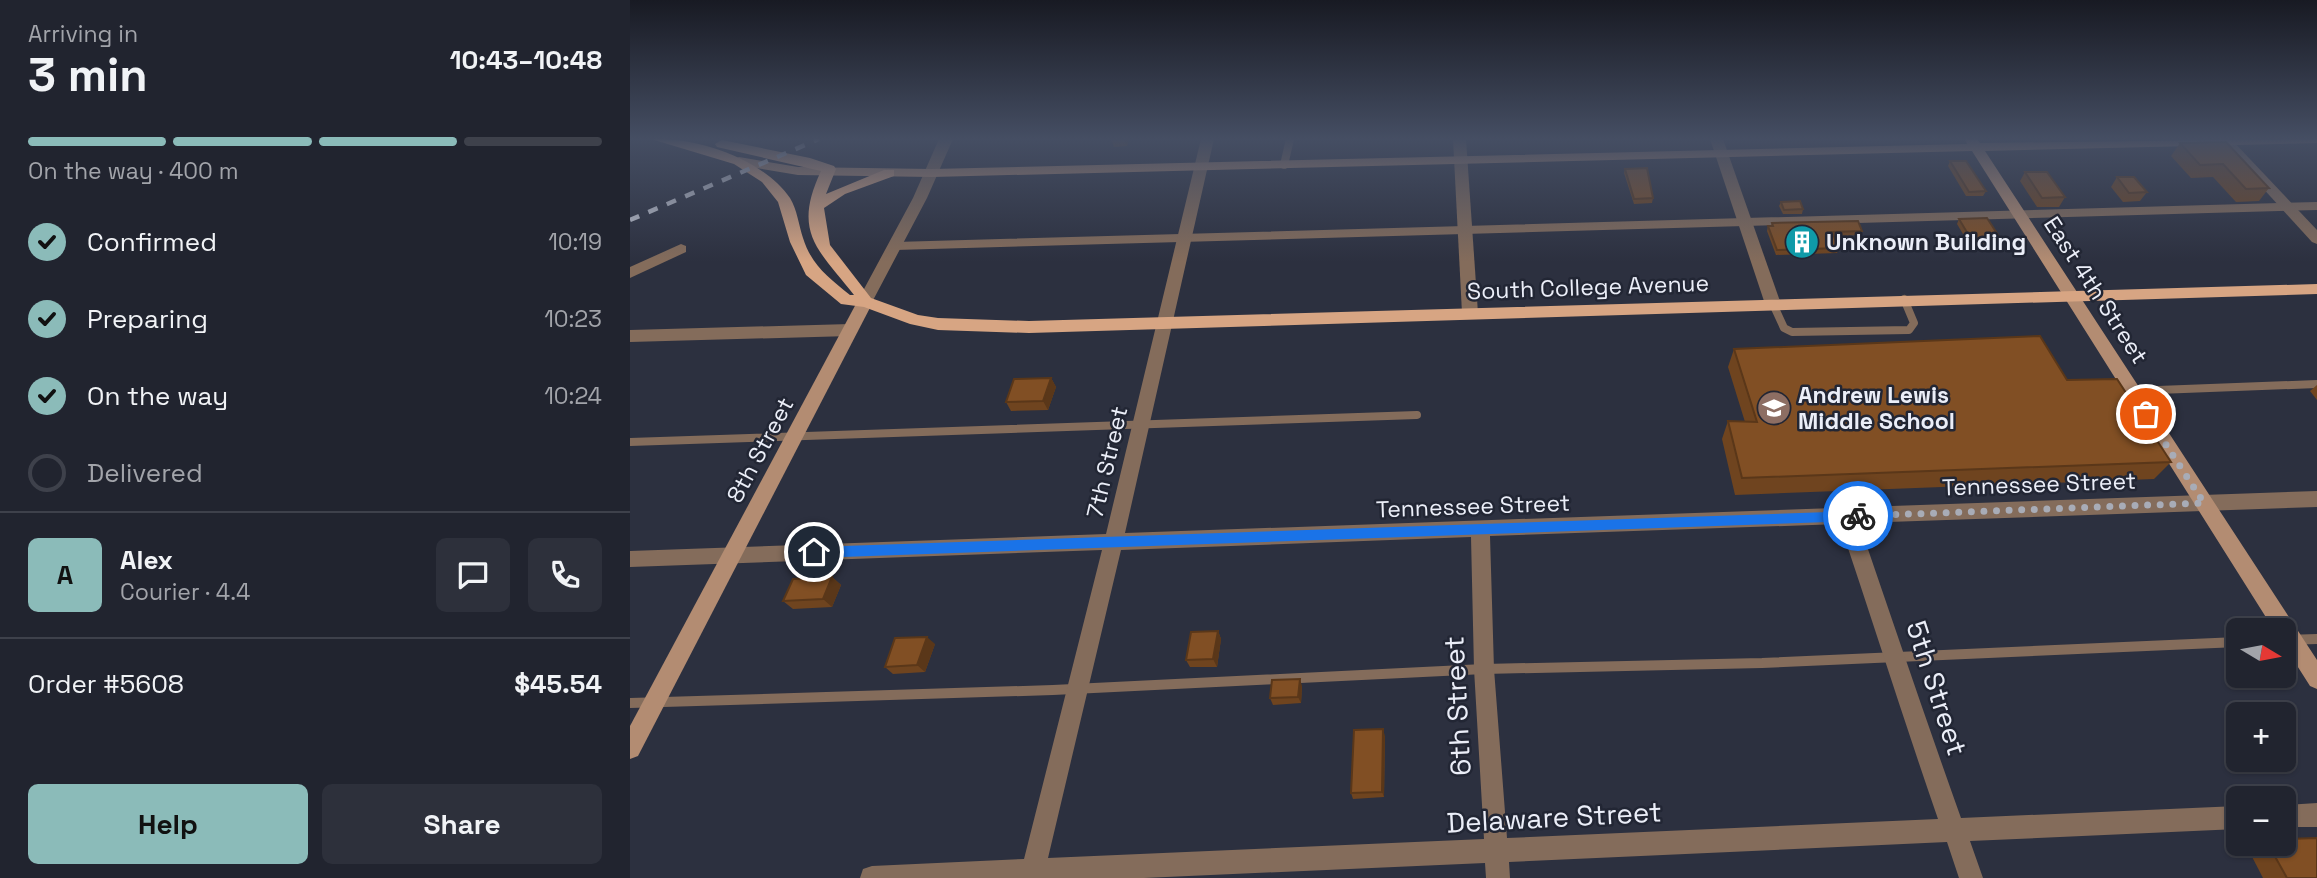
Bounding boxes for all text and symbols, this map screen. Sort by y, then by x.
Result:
text: Arriving in [28,19,138,49]
text: 10:43–10:48 [450,43,602,77]
text: 3 min [28,46,148,104]
text: On the way · 400 m [28,156,239,186]
street label: East 4th Street [2037,211,2155,369]
icon: check [28,223,66,261]
building icon: Unknown Building [1783,223,1821,261]
text: Confirmed [87,225,217,259]
text: 10:19 [548,227,602,257]
place label: Unknown Building [1826,227,2026,257]
street label: South College Avenue [1467,268,1709,306]
icon: check [28,300,66,338]
text: Preparing [87,302,208,336]
text: 10:23 [544,304,602,334]
icon: check [28,377,66,415]
text: On the way [87,379,228,413]
place label: Andrew Lewis Middle School [1798,380,1955,436]
text: 10:24 [544,381,602,411]
pin [2116,384,2176,444]
school or university icon: Andrew Lewis Middle School [1755,389,1793,427]
street label: 8th Street [720,392,800,508]
icon: bag [2127,395,2165,433]
street label: 7th Street [1080,403,1134,521]
text: Delivered [87,456,203,490]
street label: Tennessee Street [1941,466,2137,502]
courier [1823,481,1893,551]
street label: Tennessee Street [1375,488,1571,524]
icon: bike [1839,497,1877,535]
pin [784,522,844,582]
icon: home [795,533,833,571]
button: chat [436,538,510,612]
button: phone [528,538,602,612]
text: Alex [120,543,173,577]
text: A [57,558,73,592]
text: Courier · 4.4 [120,577,250,607]
street label: 5th Street [1898,616,1976,760]
north arrow [2226,618,2296,688]
map controls [2226,618,2296,856]
street label: 6th Street [1435,635,1479,777]
text: Order #5608 [28,667,184,701]
text: $45.54 [514,667,602,701]
button: + [2226,702,2296,772]
button: Help [28,784,308,864]
button: Share [322,784,602,864]
button: − [2226,786,2296,856]
street label: Delaware Street [1445,793,1663,841]

